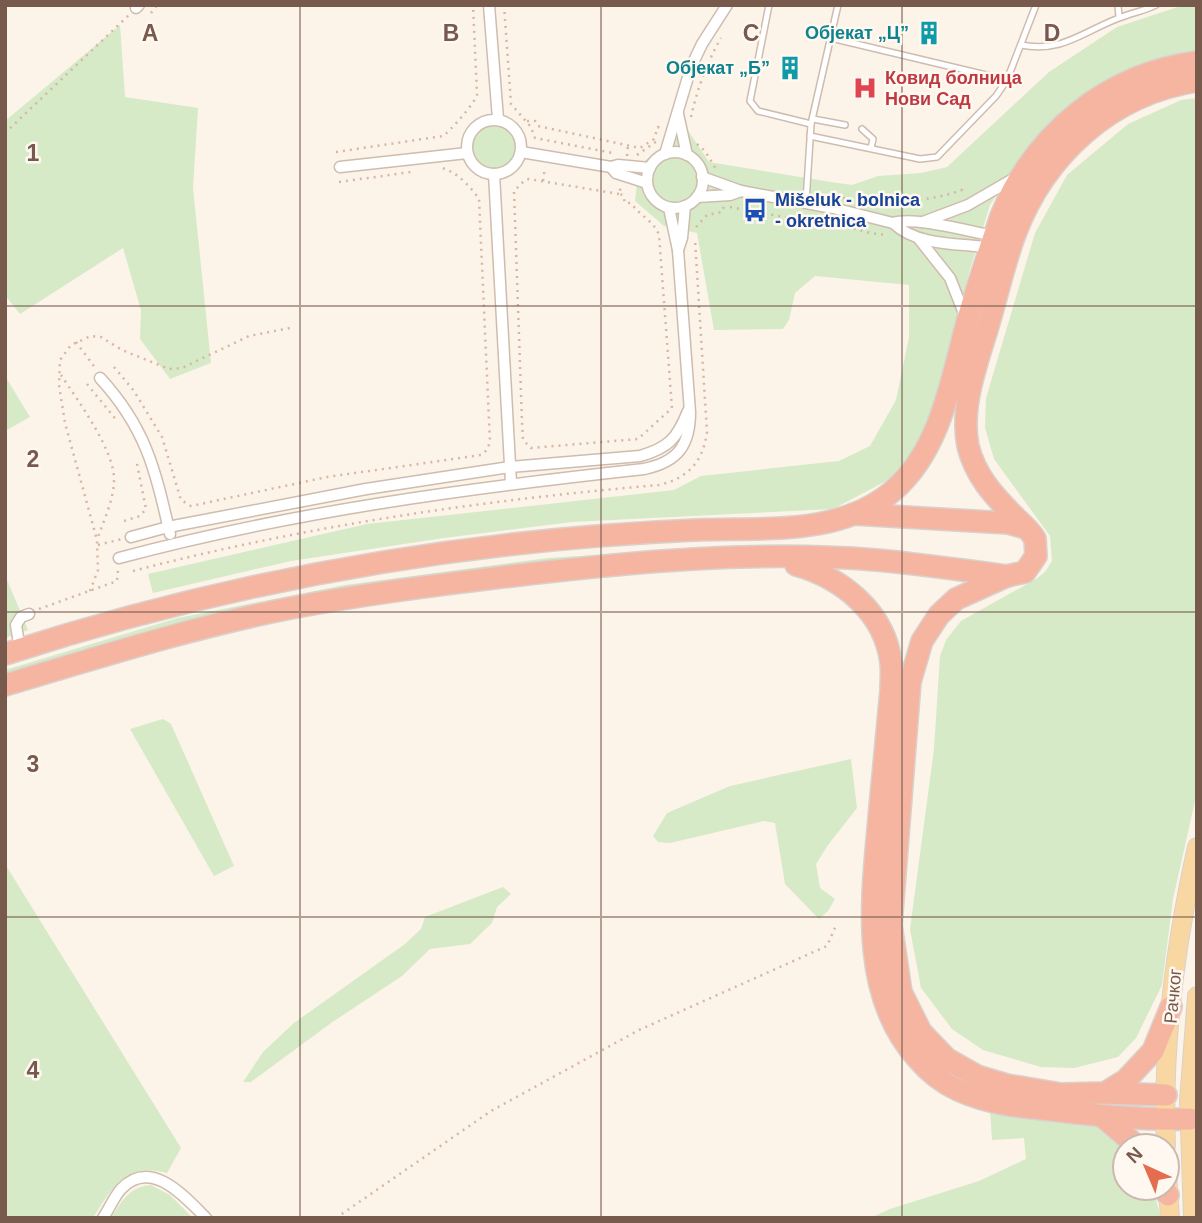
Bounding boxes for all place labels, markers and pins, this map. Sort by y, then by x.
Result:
building icon: Објекат „Ц” [915,19,943,47]
place label: Објекат „Ц” [805,23,909,43]
building icon: Објекат „Б” [776,54,804,82]
place label: Објекат „Б” [666,58,770,78]
place label: Ковид болница Нови Сад [885,68,1023,109]
hospital icon: Ковид болница Нови Сад [851,74,879,102]
place label: Mišeluk - bolnica - okretnica [775,190,921,231]
bus stop icon: Mišeluk - bolnica - okretnica [741,196,769,224]

